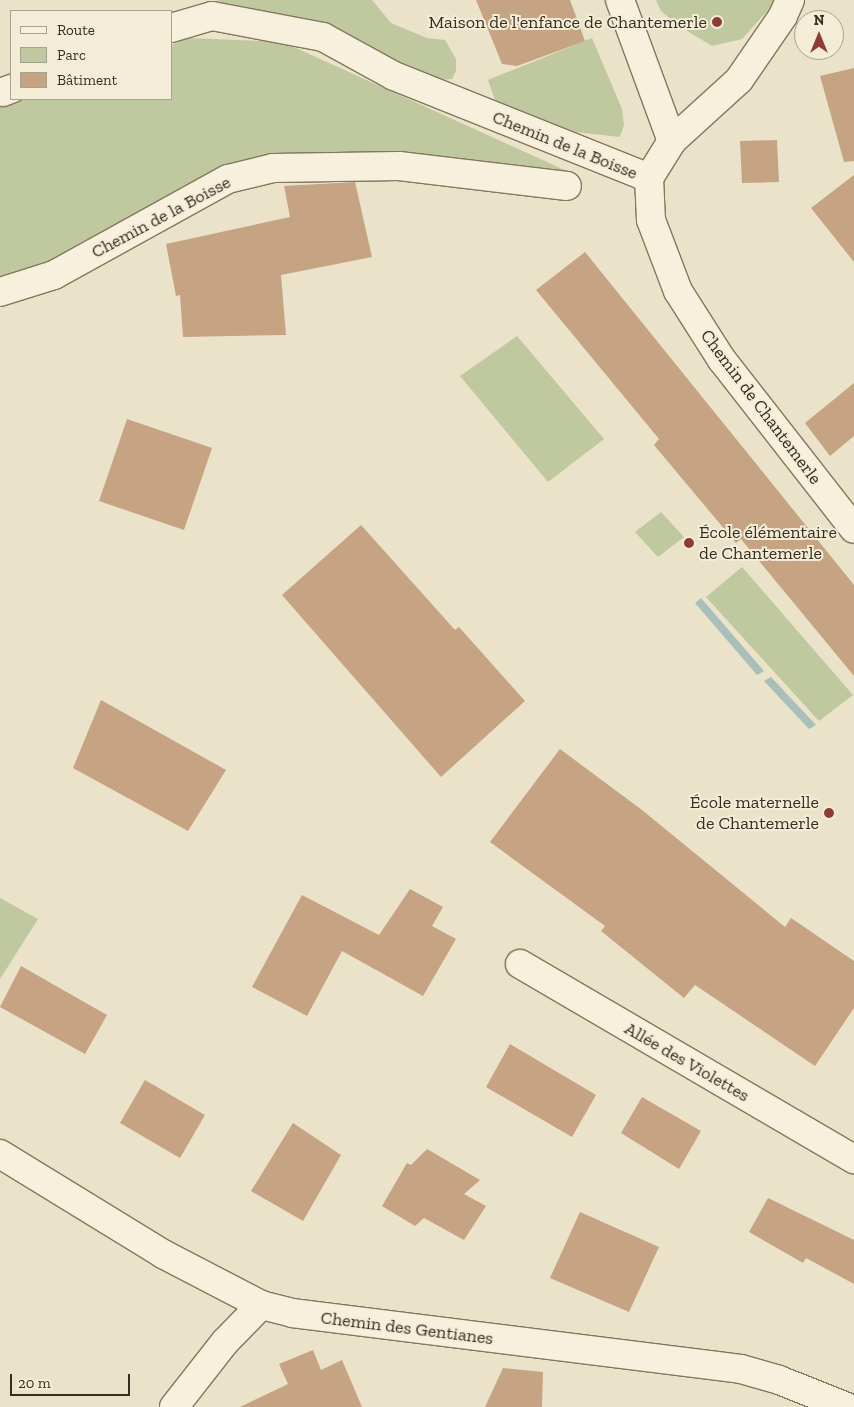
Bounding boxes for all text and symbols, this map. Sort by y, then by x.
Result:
legend [10,10,172,100]
north arrow [794,10,844,60]
place label: Maison de l'enfance de Chantemerle [428,11,707,33]
text: N [814,12,824,29]
marker: Maison de l'enfance de Chantemerle [711,16,723,28]
text: Route [57,21,95,39]
text: Parc [57,46,86,64]
text: Bâtiment [57,71,117,89]
street label: Chemin de la Boisse [489,106,641,184]
street label: Chemin de la Boisse [88,171,234,263]
street label: Chemin de Chantemerle [696,325,826,489]
place label: École élémentaire de Chantemerle [699,522,837,564]
marker: École élémentaire de Chantemerle [683,537,695,549]
place label: École maternelle de Chantemerle [690,792,819,834]
marker: École maternelle de Chantemerle [823,807,835,819]
street label: Allée des Violettes [621,1017,753,1107]
street label: Chemin des Gentianes [319,1307,495,1349]
scale bar [12,1364,132,1396]
text: 20 m [18,1374,51,1392]

